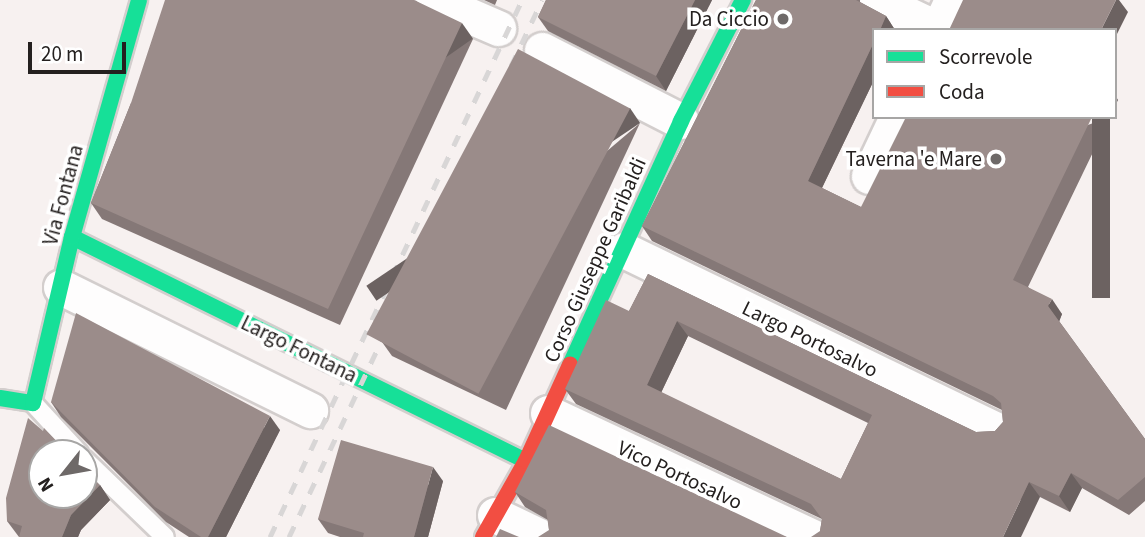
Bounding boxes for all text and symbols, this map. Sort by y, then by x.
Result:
place label: Da Ciccio [689,6,769,32]
marker: Da Ciccio [775,11,791,27]
scale bar [32,28,130,72]
legend [872,28,1117,119]
text: 20 m [41,39,83,69]
text: Scorrevole [939,42,1033,72]
text: Coda [939,77,985,107]
street label: Via Fontana [37,142,89,248]
place label: Taverna 'e Mare [845,146,982,172]
marker: Taverna 'e Mare [988,151,1004,167]
street label: Corso Giuseppe Garibaldi [538,154,652,366]
street label: Largo Portosalvo [738,295,882,383]
street label: Largo Fontana [237,310,361,388]
street label: Vico Portosalvo [614,435,746,515]
north arrow [28,439,98,509]
text: N [31,472,61,496]

